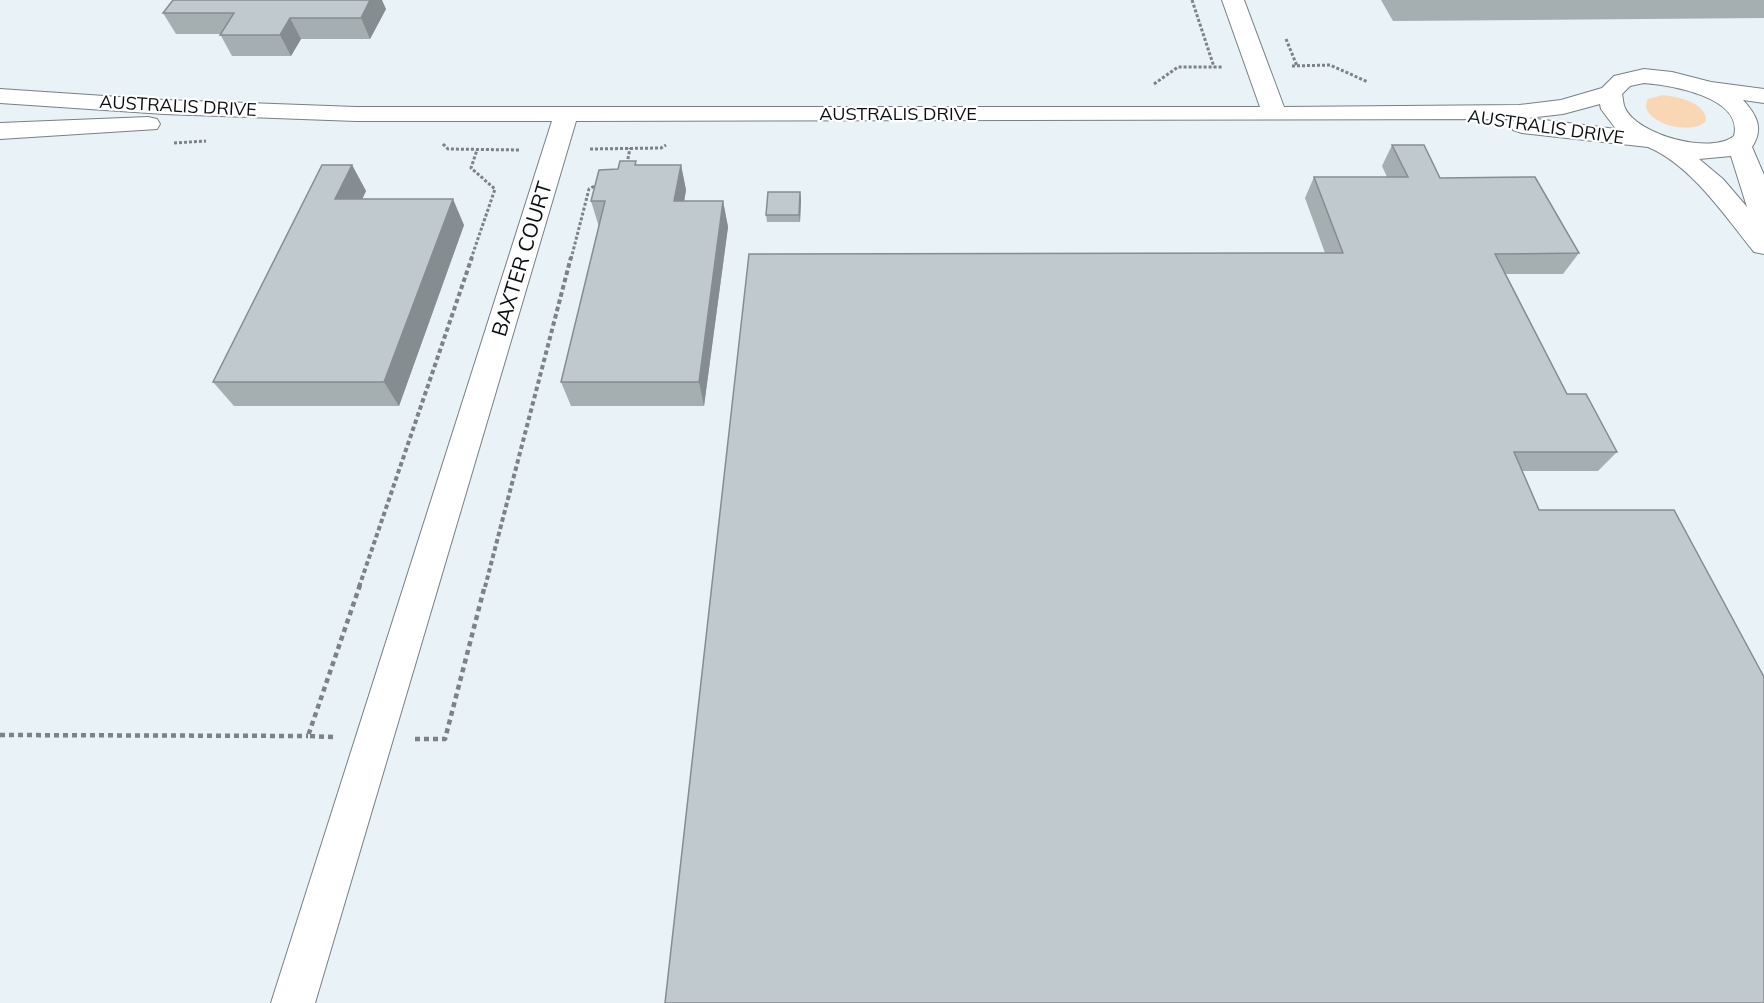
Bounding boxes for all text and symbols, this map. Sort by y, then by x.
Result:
street label: AUSTRALIS DRIVE [99,90,257,121]
street label: AUSTRALIS DRIVE [819,102,977,125]
street label: AUSTRALIS DRIVE [1466,104,1626,149]
street label: BAXTER COURT [485,178,557,339]

